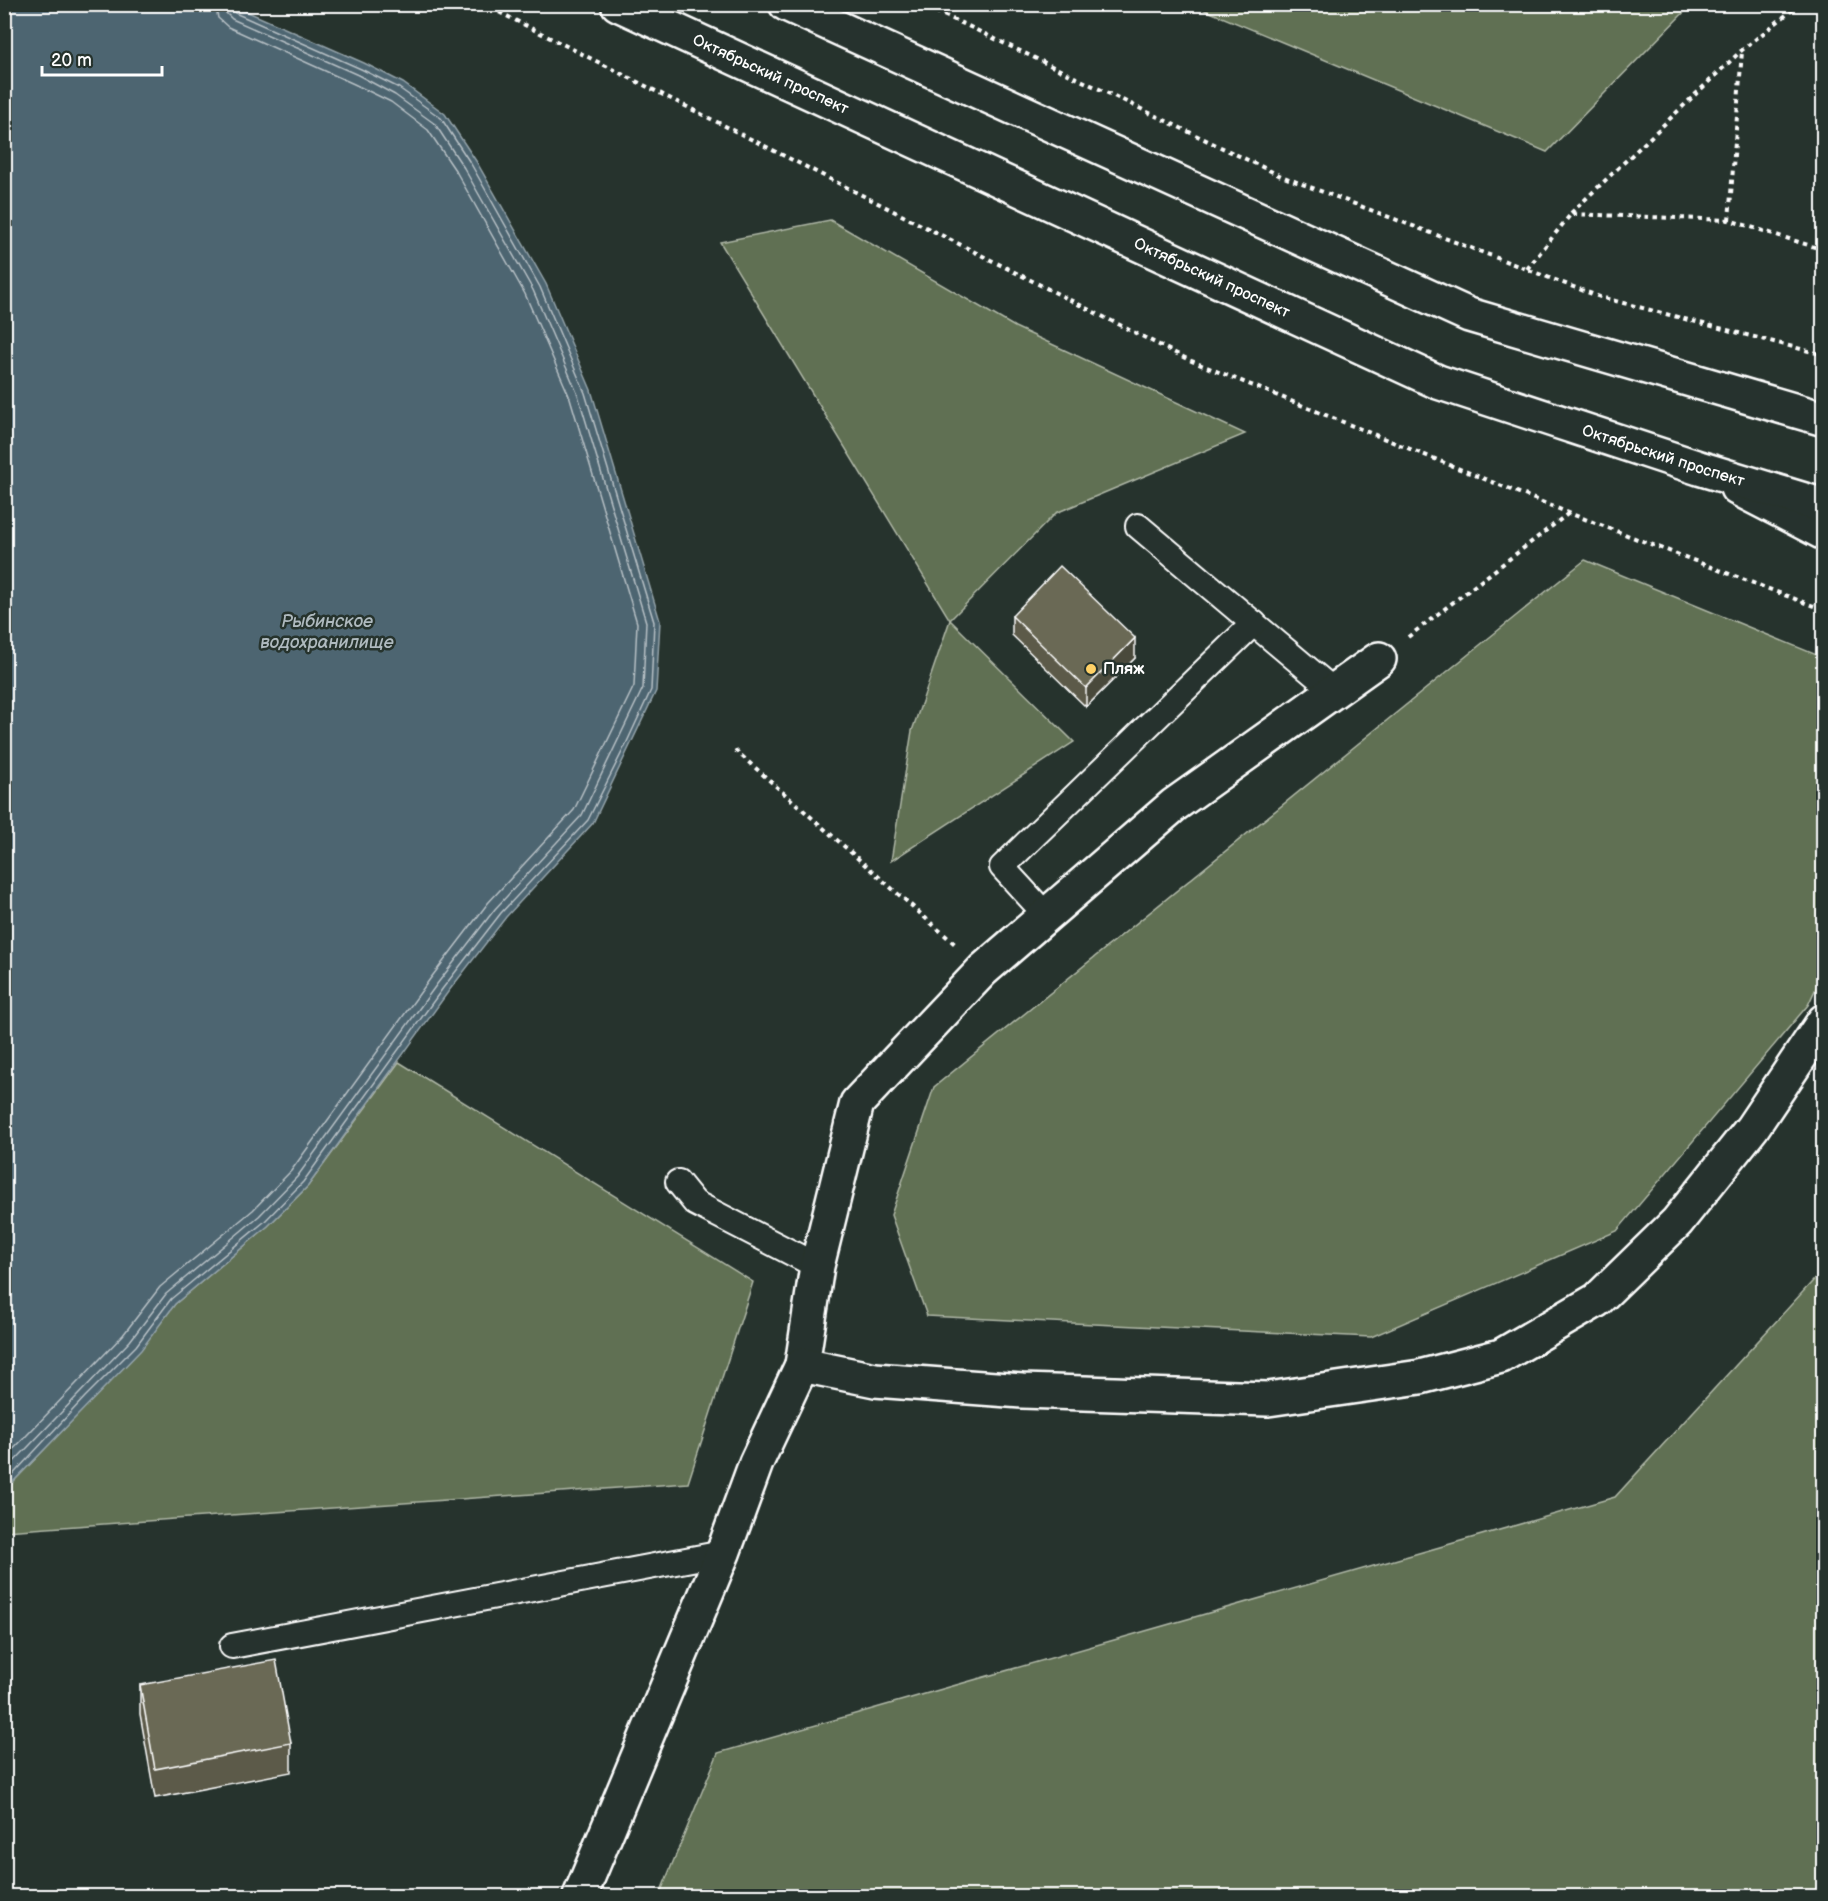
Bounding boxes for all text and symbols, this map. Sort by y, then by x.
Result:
street label: Октябрьский проспект [690,30,852,119]
scale bar [42,39,162,77]
text: 20 m [51,50,92,71]
street label: Октябрьский проспект [1131,234,1293,322]
street label: Октябрьский проспект [1580,421,1747,491]
water label: Рыбинское водохранилище [260,611,394,653]
place label: Пляж [1103,660,1145,679]
marker: Пляж [1084,662,1098,676]

